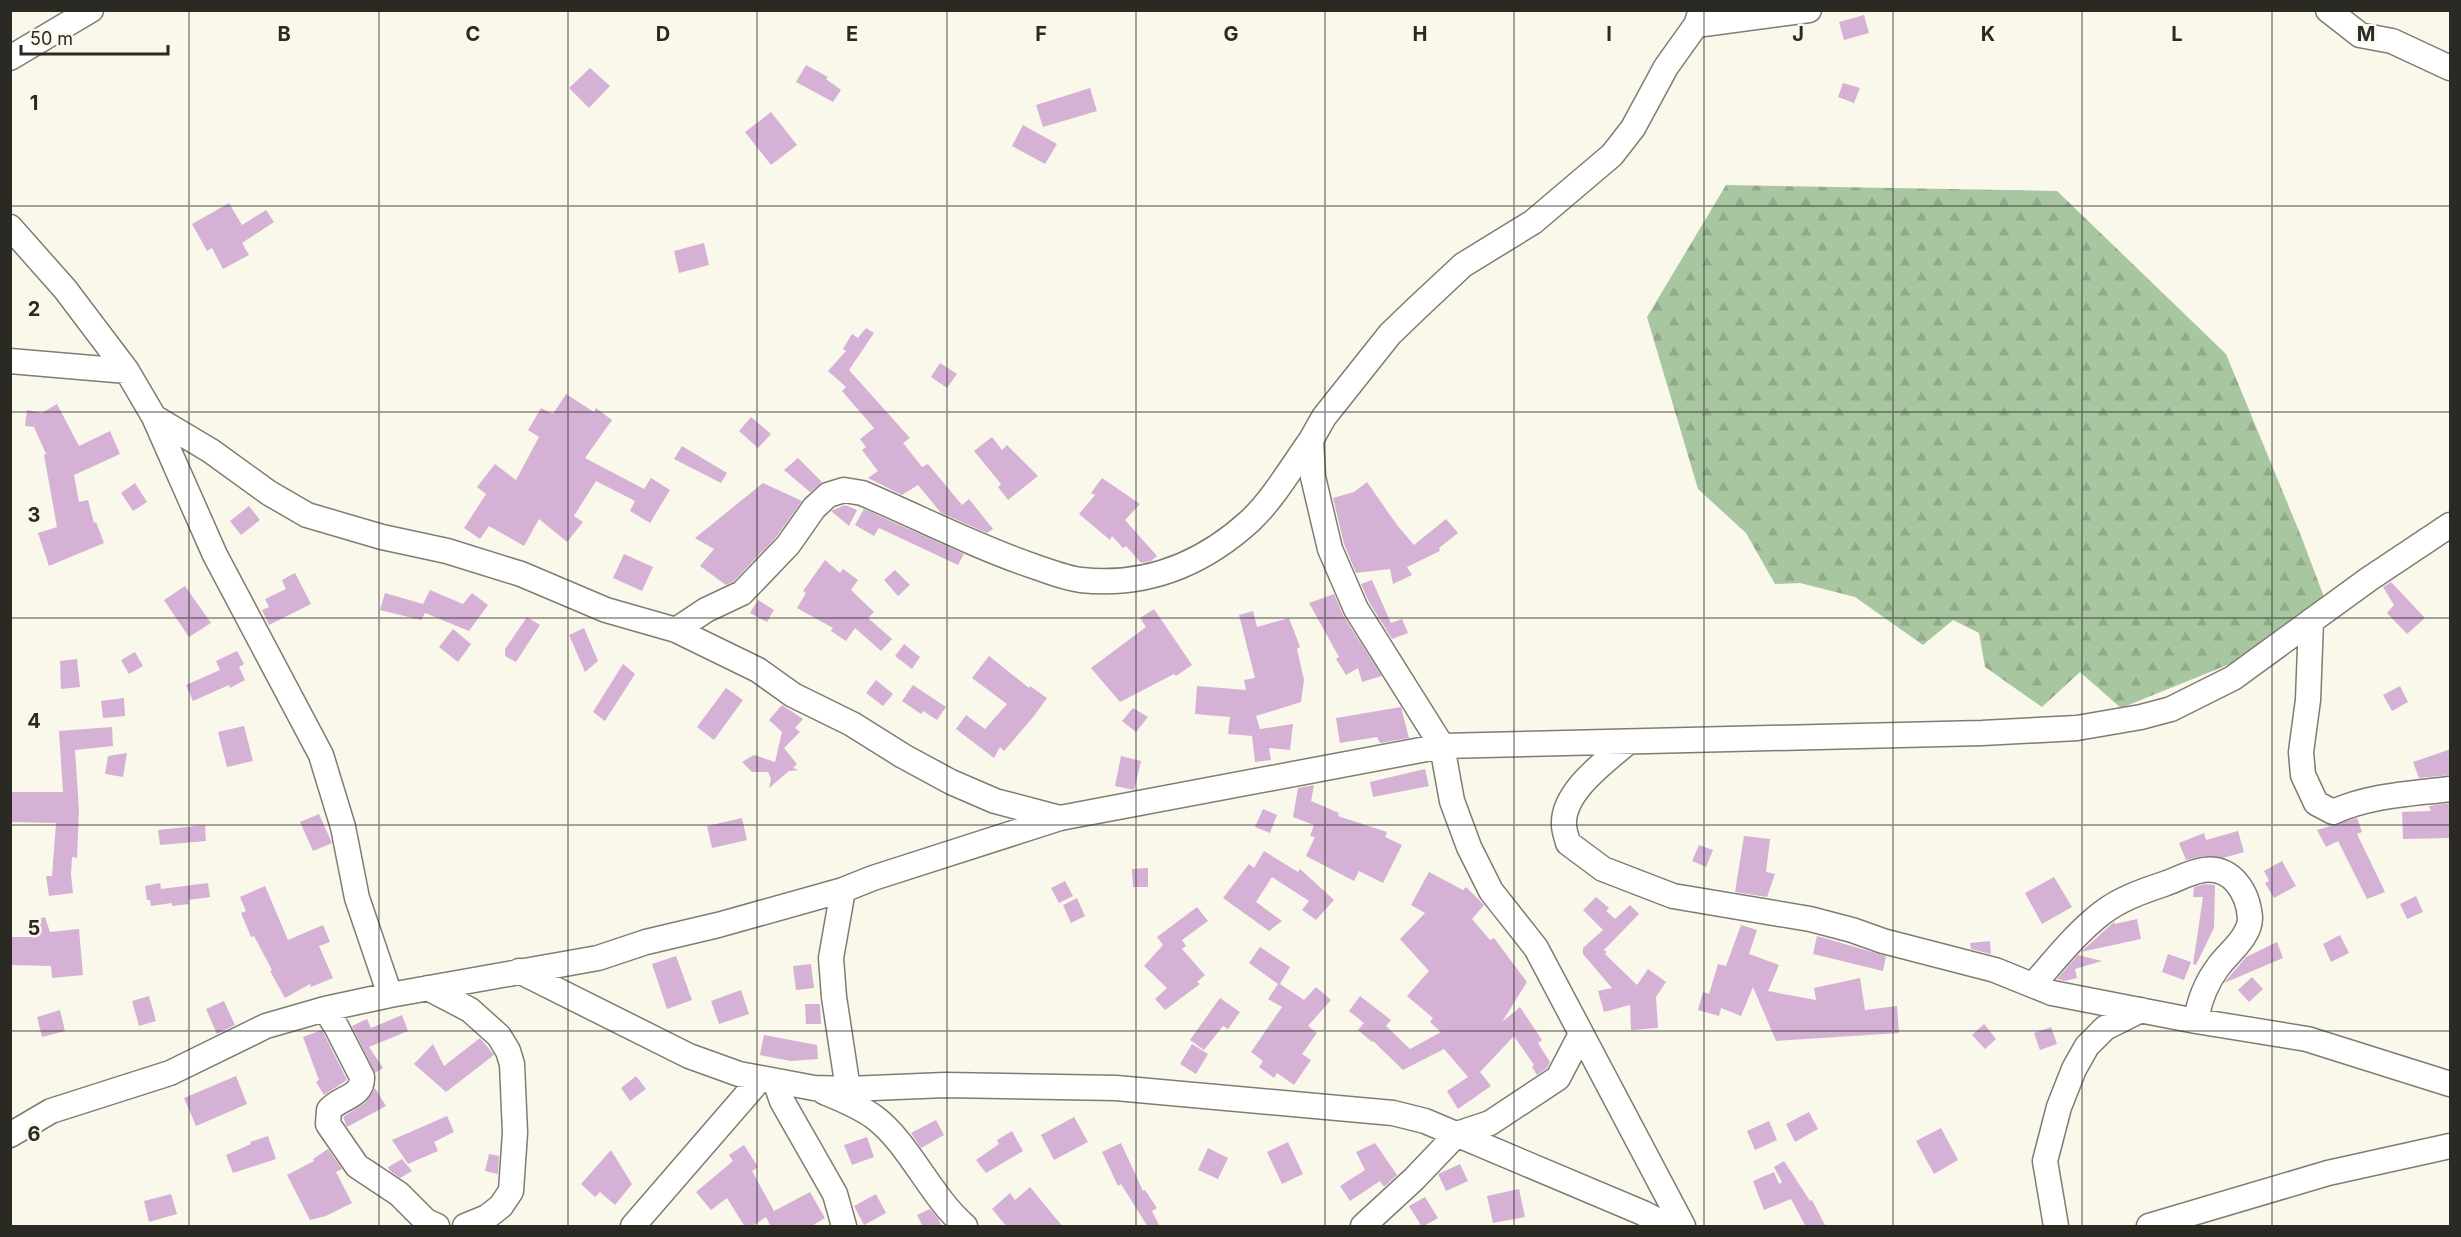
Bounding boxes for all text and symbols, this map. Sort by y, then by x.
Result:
scale bar [21,18,168,56]
text: B [277,22,291,46]
text: C [466,22,480,46]
text: D [656,22,670,46]
text: E [846,22,858,46]
text: F [1035,22,1047,46]
text: G [1223,22,1239,46]
text: H [1413,22,1427,46]
text: I [1606,22,1612,46]
text: J [1792,22,1804,46]
text: K [1981,22,1995,46]
text: L [2171,22,2183,46]
text: M [2357,22,2375,46]
text: 50 m [30,28,73,49]
text: 1 [30,91,38,115]
text: 2 [28,297,40,321]
text: 3 [28,503,40,527]
text: 4 [27,709,41,733]
text: 5 [28,916,40,940]
text: 6 [28,1122,41,1146]

